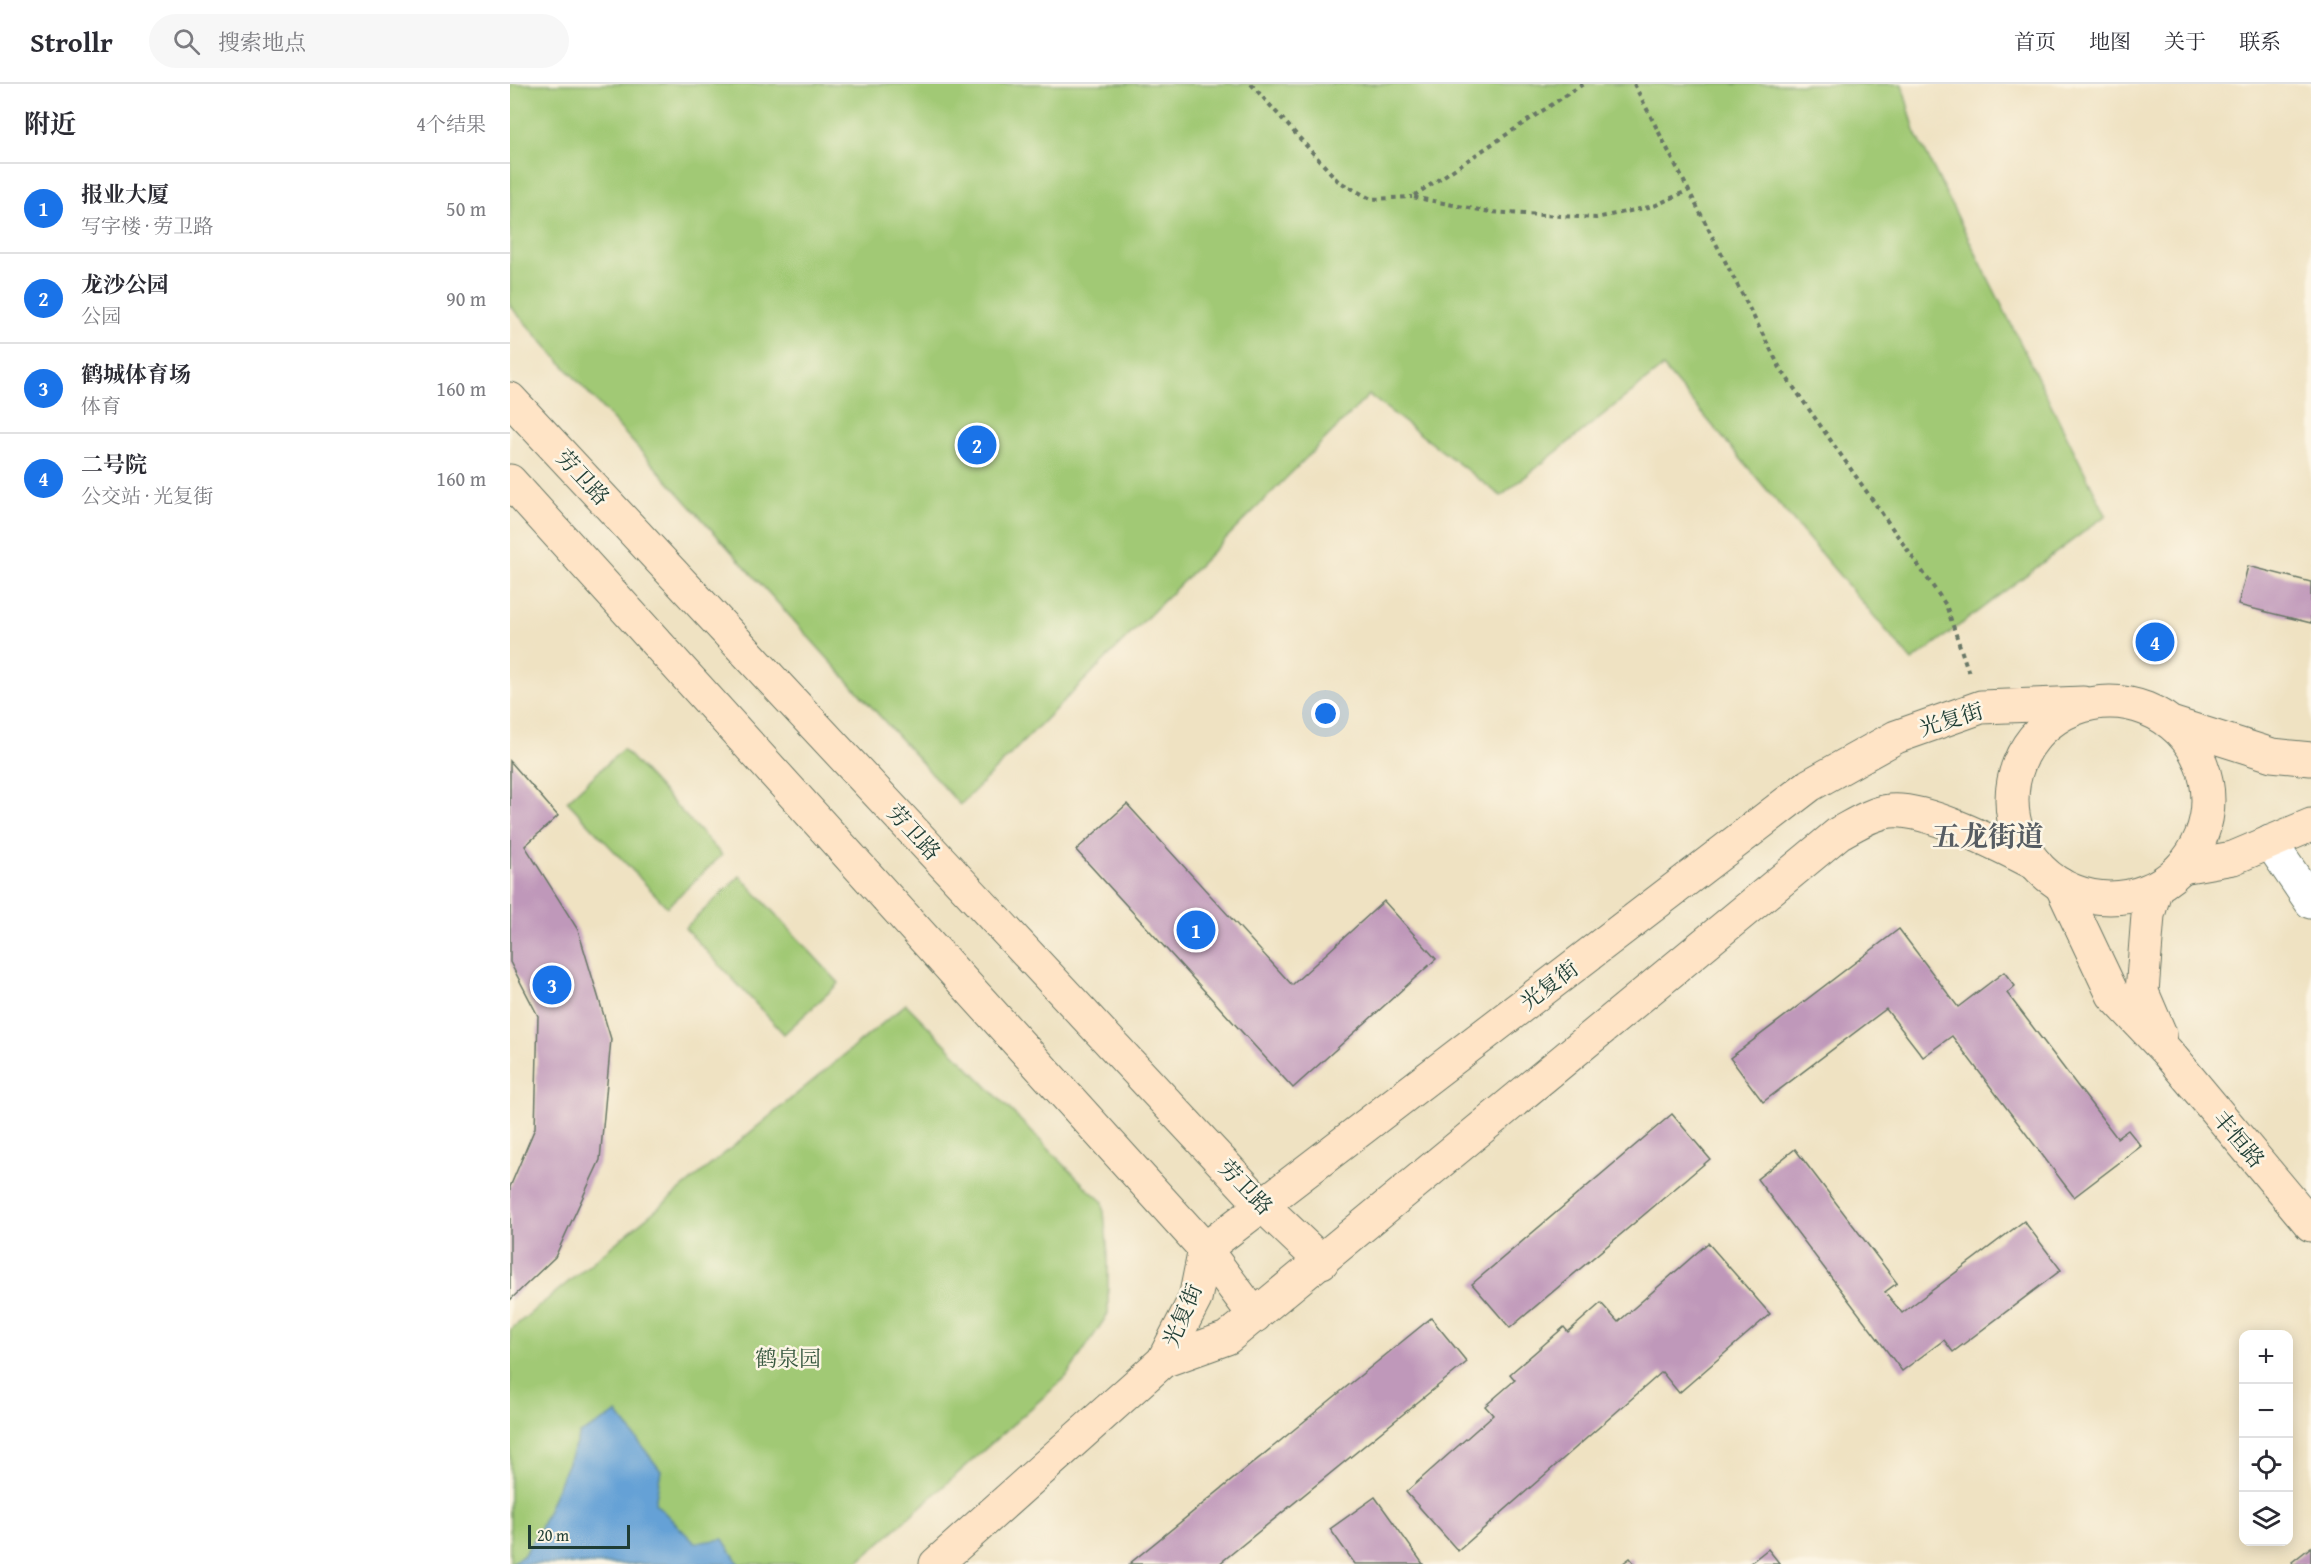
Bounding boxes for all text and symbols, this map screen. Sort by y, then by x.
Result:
search box [149,14,569,68]
text: Strollr [30,21,113,62]
icon: search [170,25,203,58]
text: 搜索地点 [218,26,306,58]
text: 首页 [2014,26,2056,57]
text: 地图 [2089,26,2131,57]
text: 关于 [2164,26,2206,57]
text: 联系 [2239,26,2281,57]
text: 附近 [24,104,76,143]
text: 4个结果 [416,109,486,138]
text: 报业大厦 [81,178,169,210]
text: 1 [38,194,49,223]
text: 50 m [446,194,486,223]
text: 写字楼 · 劳卫路 [81,211,213,240]
text: 龙沙公园 [81,268,169,300]
text: 2 [38,284,49,313]
text: 90 m [446,284,486,313]
text: 公园 [81,301,121,330]
text: 鹤城体育场 [81,358,191,390]
text: 3 [38,374,49,403]
text: 160 m [436,374,486,403]
text: 体育 [81,391,121,420]
pin: 2 [958,422,996,468]
street label: 劳卫路 [549,442,617,512]
text: 二号院 [81,448,147,480]
text: 4 [38,464,49,493]
text: 160 m [436,464,486,493]
text: 公交站 · 光复街 [81,481,213,510]
pin: 4 [2136,620,2174,664]
street label: 光复街 [1915,694,1987,744]
your location [1311,699,1340,728]
street label: 劳卫路 [880,797,948,867]
district label: 五龙街道 [1932,815,2044,856]
pin: 1 [1176,908,1216,952]
street label: 光复街 [1513,952,1585,1018]
pin: 3 [532,962,572,1008]
street label: 丰恒路 [2206,1103,2272,1175]
street label: 劳卫路 [1212,1152,1280,1222]
street label: 光复街 [1154,1278,1210,1352]
map controls [2239,1330,2293,1546]
button: + [2239,1330,2293,1384]
park label: 鹤泉园 [755,1342,821,1374]
button: − [2239,1384,2293,1438]
button: locate [2239,1438,2293,1492]
button: layers [2239,1492,2293,1546]
scale bar [528,1522,630,1550]
text: 20 m [537,1523,569,1547]

